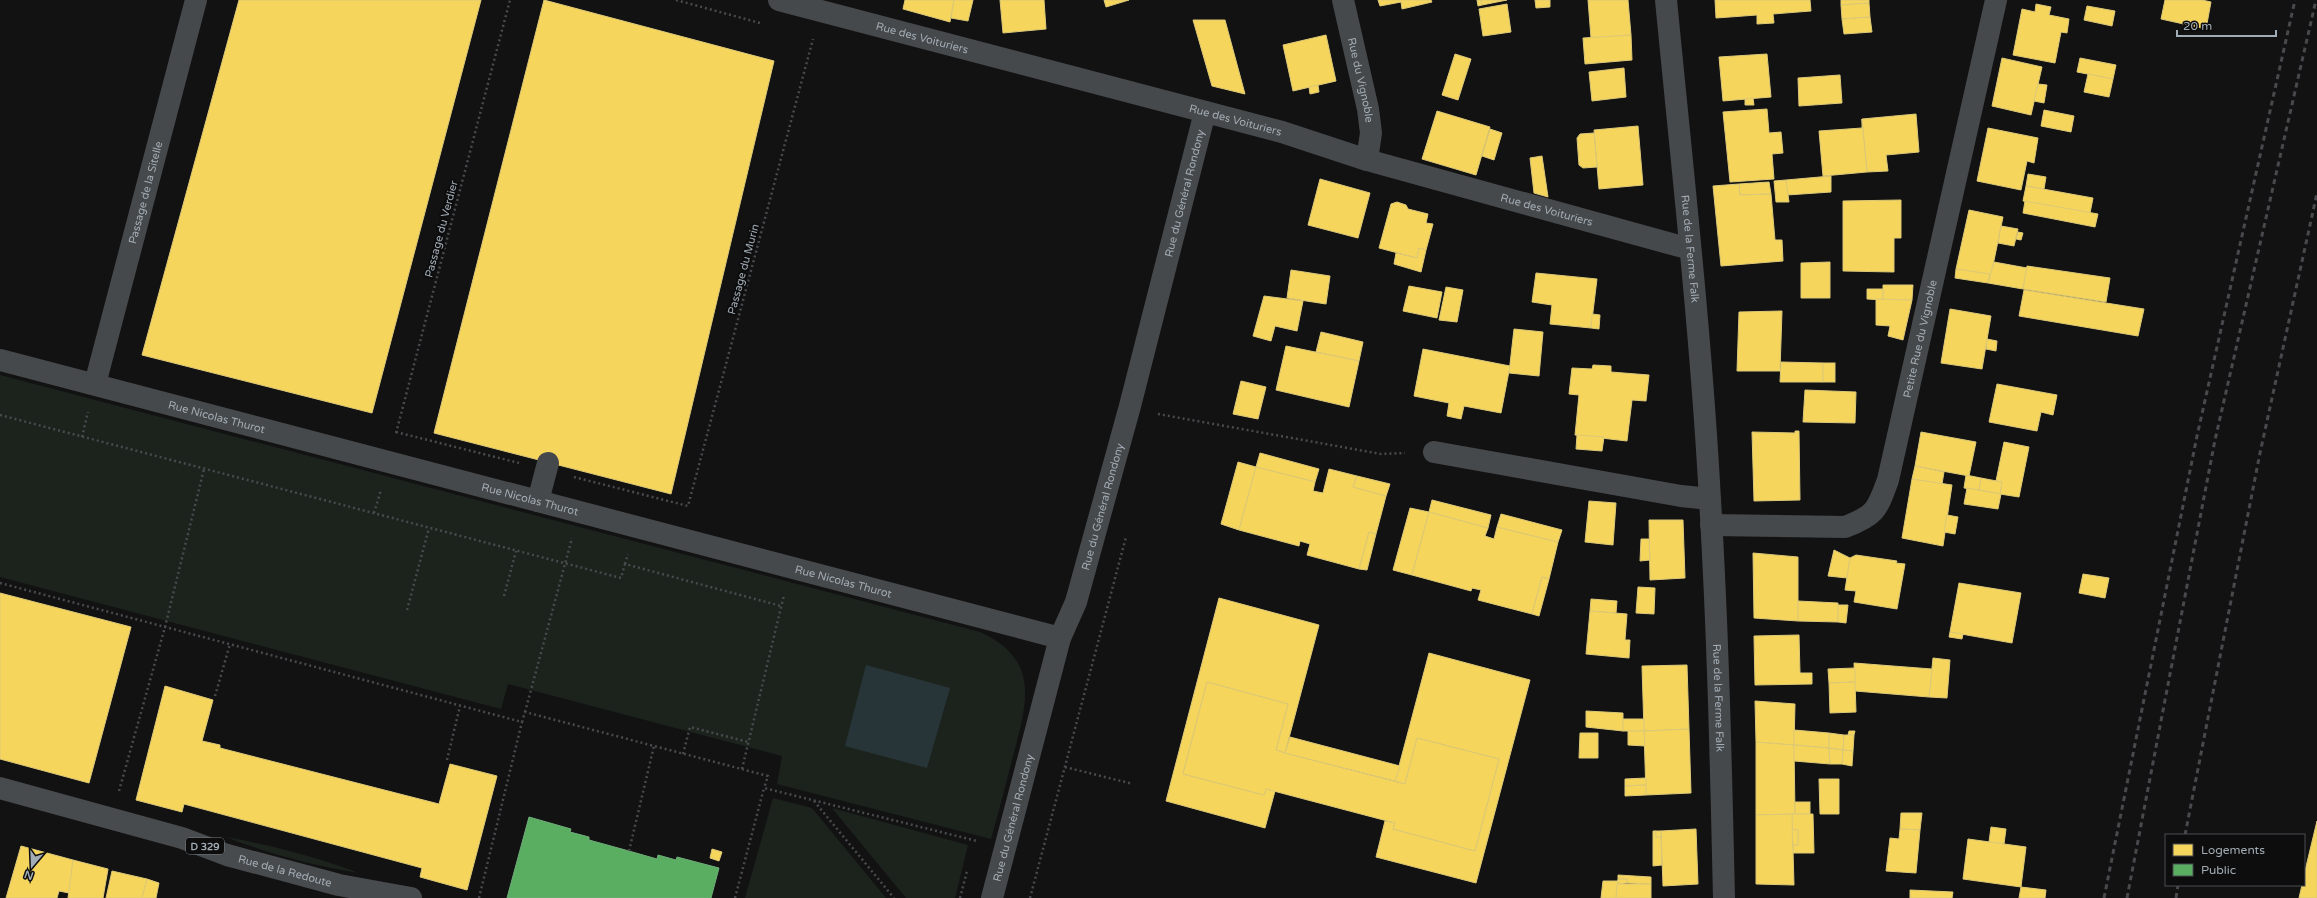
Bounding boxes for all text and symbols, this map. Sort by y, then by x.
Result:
scale bar [2177,12,2276,38]
text: 20 m [2183,19,2212,33]
street label: Rue des Voituriers [874,20,970,56]
street label: Rue du Vignoble [1345,36,1376,123]
street label: Rue des Voituriers [1188,102,1283,139]
street label: Rue du Général Rondony [1162,128,1207,259]
street label: Passage de la Sitelle [126,140,166,245]
street label: Passage du Verdier [422,178,461,279]
street label: Rue des Voituriers [1499,191,1594,229]
street label: Rue de la Ferme Falk [1678,194,1701,303]
street label: Passage du Murin [725,222,762,316]
street label: Petite Rue du Vignoble [1901,279,1940,399]
street label: Rue Nicolas Thurot [167,398,266,436]
street label: Rue du Général Rondony [1079,442,1126,572]
street label: Rue Nicolas Thurot [480,481,580,518]
street label: Rue Nicolas Thurot [793,563,893,601]
street label: Rue de la Ferme Falk [1710,644,1726,752]
street label: Rue du Général Rondony [991,753,1036,883]
legend [2165,834,2305,886]
road number: D 329 [186,838,224,854]
text: Logements [2201,843,2265,857]
north arrow [12,846,52,886]
street label: Rue de la Redoute [237,852,333,890]
text: Public [2201,863,2236,877]
text: N [23,867,35,883]

